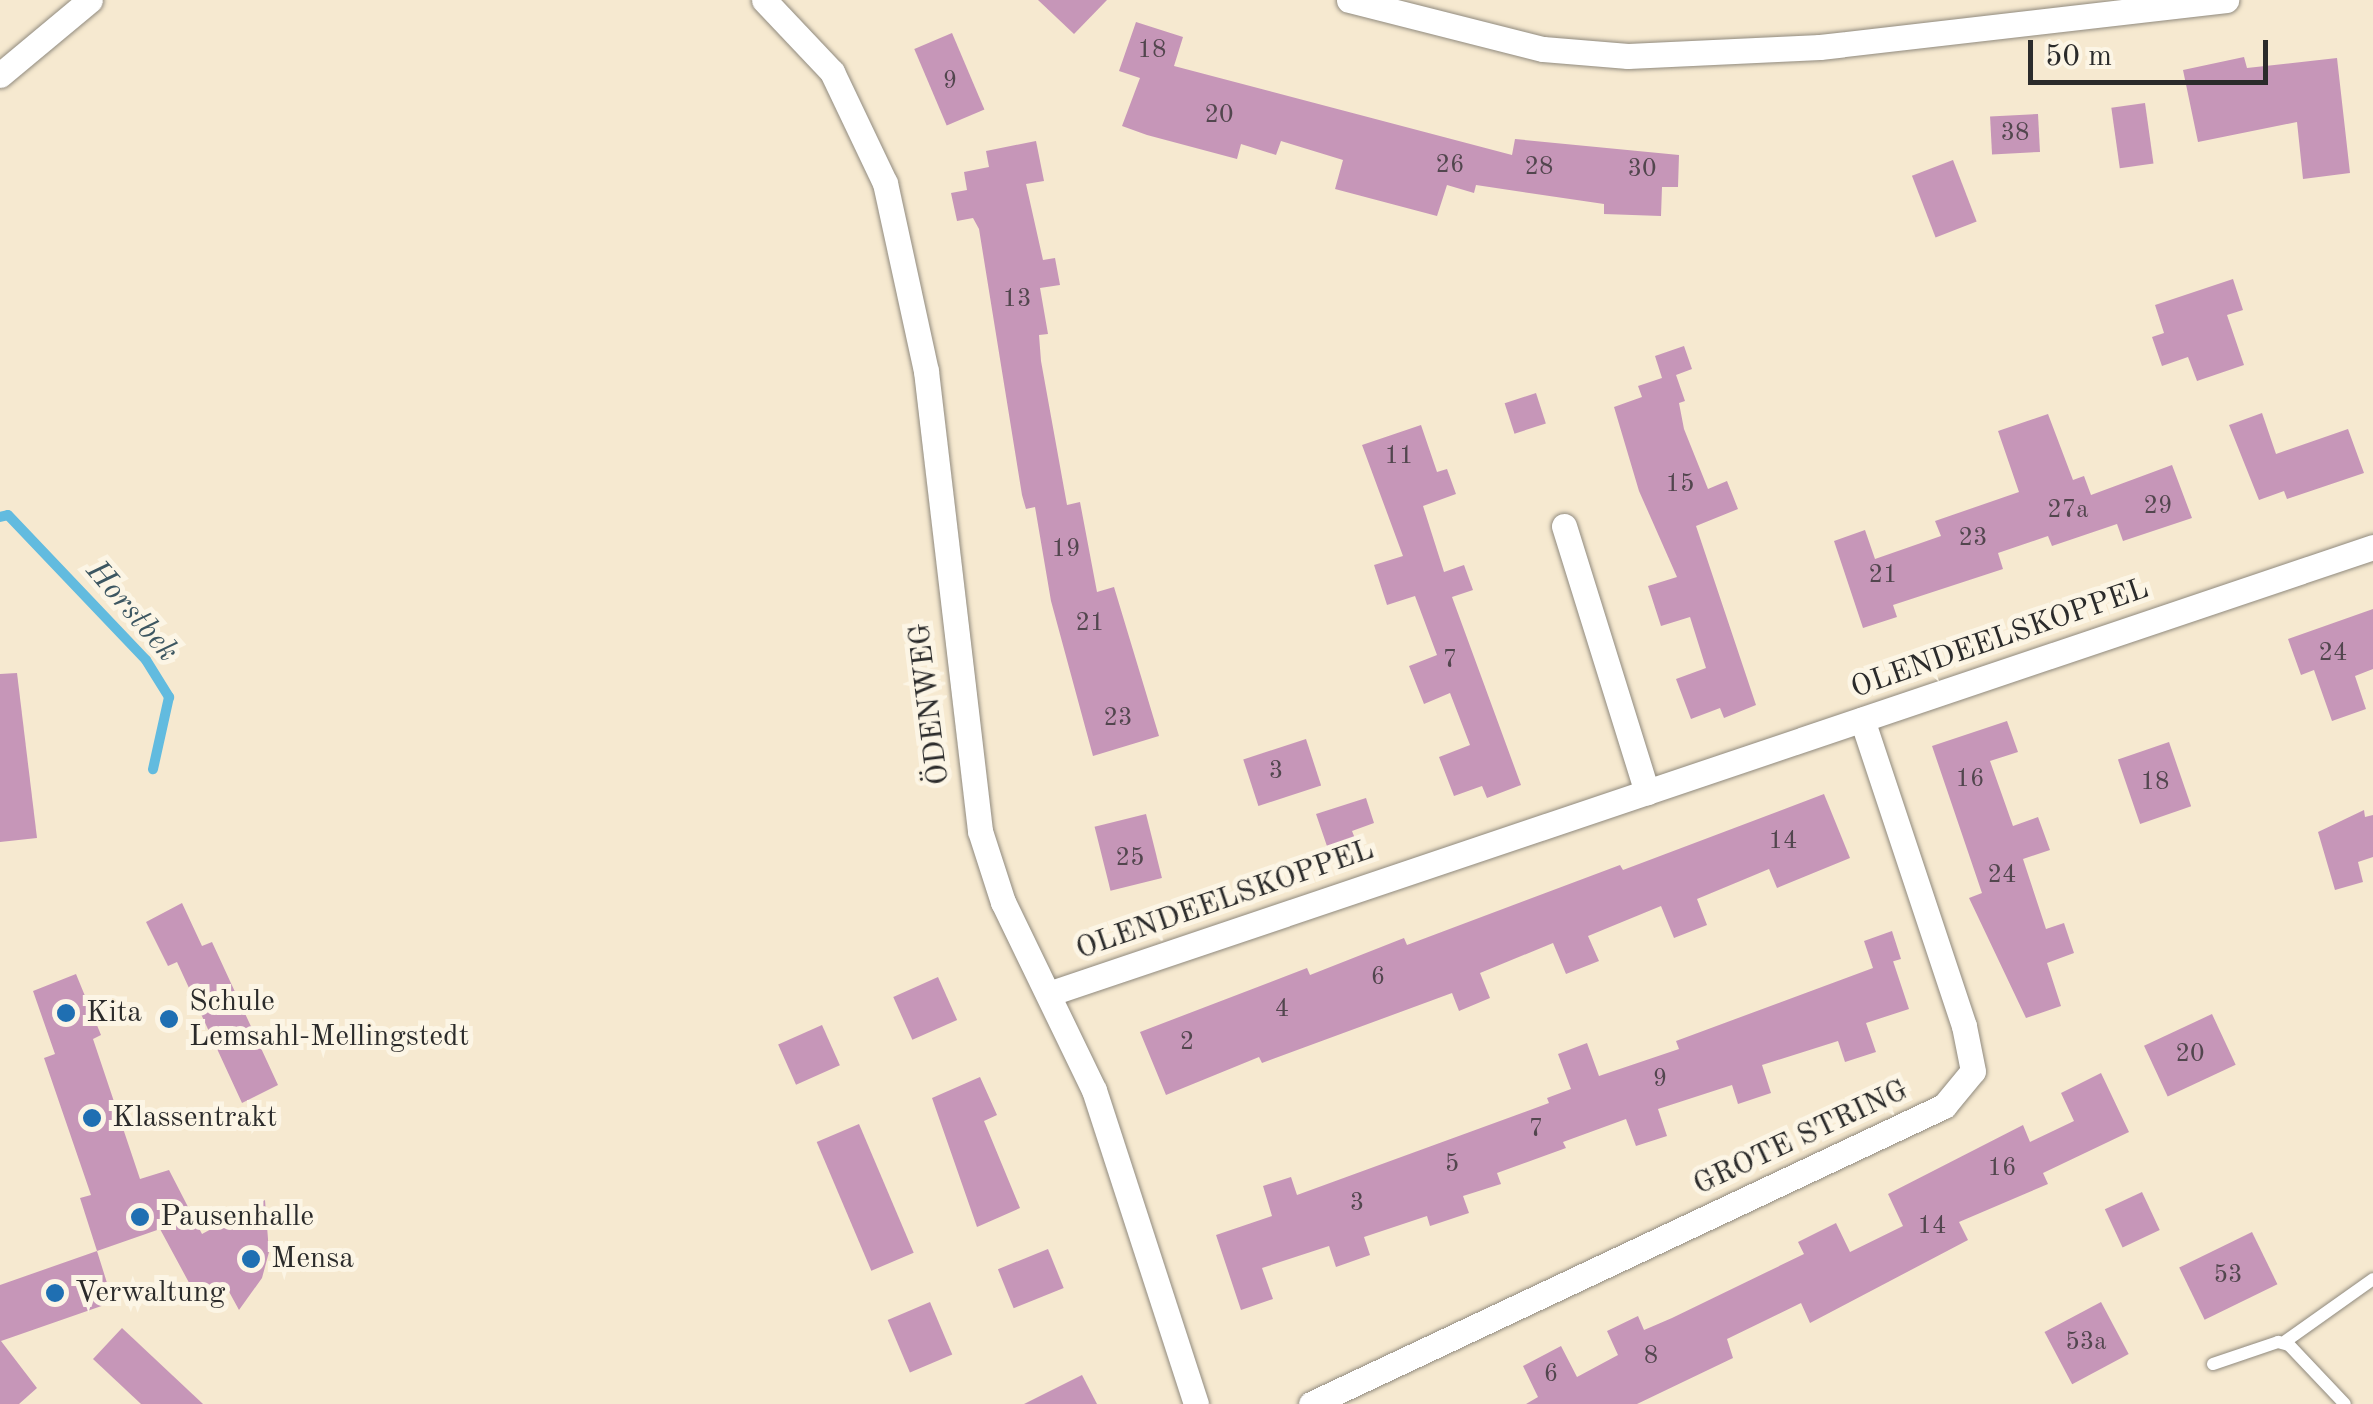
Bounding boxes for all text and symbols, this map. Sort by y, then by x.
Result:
scale bar [2033,20,2273,82]
house number: 18 [1138,36,1166,66]
text: 50 m [2045,42,2112,72]
house number: 9 [943,67,957,97]
house number: 20 [1205,101,1233,131]
house number: 38 [2001,119,2029,149]
house number: 26 [1436,151,1464,181]
house number: 28 [1525,153,1553,183]
house number: 30 [1628,155,1656,185]
house number: 13 [1003,285,1031,315]
house number: 11 [1385,442,1413,472]
house number: 15 [1666,470,1694,500]
house number: 29 [2144,492,2172,522]
house number: 27a [2047,496,2089,526]
house number: 23 [1959,524,1987,554]
house number: 19 [1052,535,1080,565]
water label: Horstbek [76,553,186,671]
house number: 21 [1869,561,1897,591]
street label: OLENDEELSKOPPEL [1846,571,2154,707]
house number: 21 [1076,609,1104,639]
street label: ÖDENWEG [902,621,958,787]
house number: 24 [2319,639,2347,669]
house number: 7 [1443,646,1457,676]
house number: 23 [1104,704,1132,734]
house number: 3 [1269,757,1283,787]
house number: 16 [1956,765,1984,795]
house number: 18 [2141,768,2169,798]
house number: 14 [1769,827,1797,857]
street label: OLENDEELSKOPPEL [1071,832,1379,968]
house number: 25 [1116,844,1144,874]
house number: 24 [1988,861,2016,891]
house number: 6 [1371,963,1385,993]
place label: Schule Lemsahl-Mellingstedt [189,984,469,1054]
place label: Kita [86,995,142,1031]
house number: 4 [1275,995,1289,1025]
marker: Kita [55,1002,77,1024]
marker: Schule Lemsahl-Mellingstedt [158,1008,180,1030]
house number: 2 [1180,1028,1194,1058]
house number: 20 [2176,1040,2204,1070]
house number: 9 [1653,1065,1667,1095]
street label: GROTE STRING [1688,1073,1914,1203]
place label: Klassentrakt [112,1100,277,1136]
marker: Klassentrakt [81,1107,103,1129]
house number: 7 [1529,1115,1543,1145]
house number: 5 [1445,1150,1459,1180]
house number: 16 [1988,1154,2016,1184]
house number: 3 [1350,1189,1364,1219]
place label: Pausenhalle [160,1199,314,1235]
marker: Pausenhalle [129,1206,151,1228]
house number: 14 [1918,1212,1946,1242]
place label: Mensa [271,1241,354,1277]
marker: Mensa [240,1248,262,1270]
house number: 53 [2214,1261,2242,1291]
place label: Verwaltung [75,1275,226,1311]
marker: Verwaltung [44,1282,66,1304]
house number: 53a [2065,1328,2107,1358]
house number: 8 [1644,1342,1658,1372]
house number: 6 [1544,1360,1558,1390]

